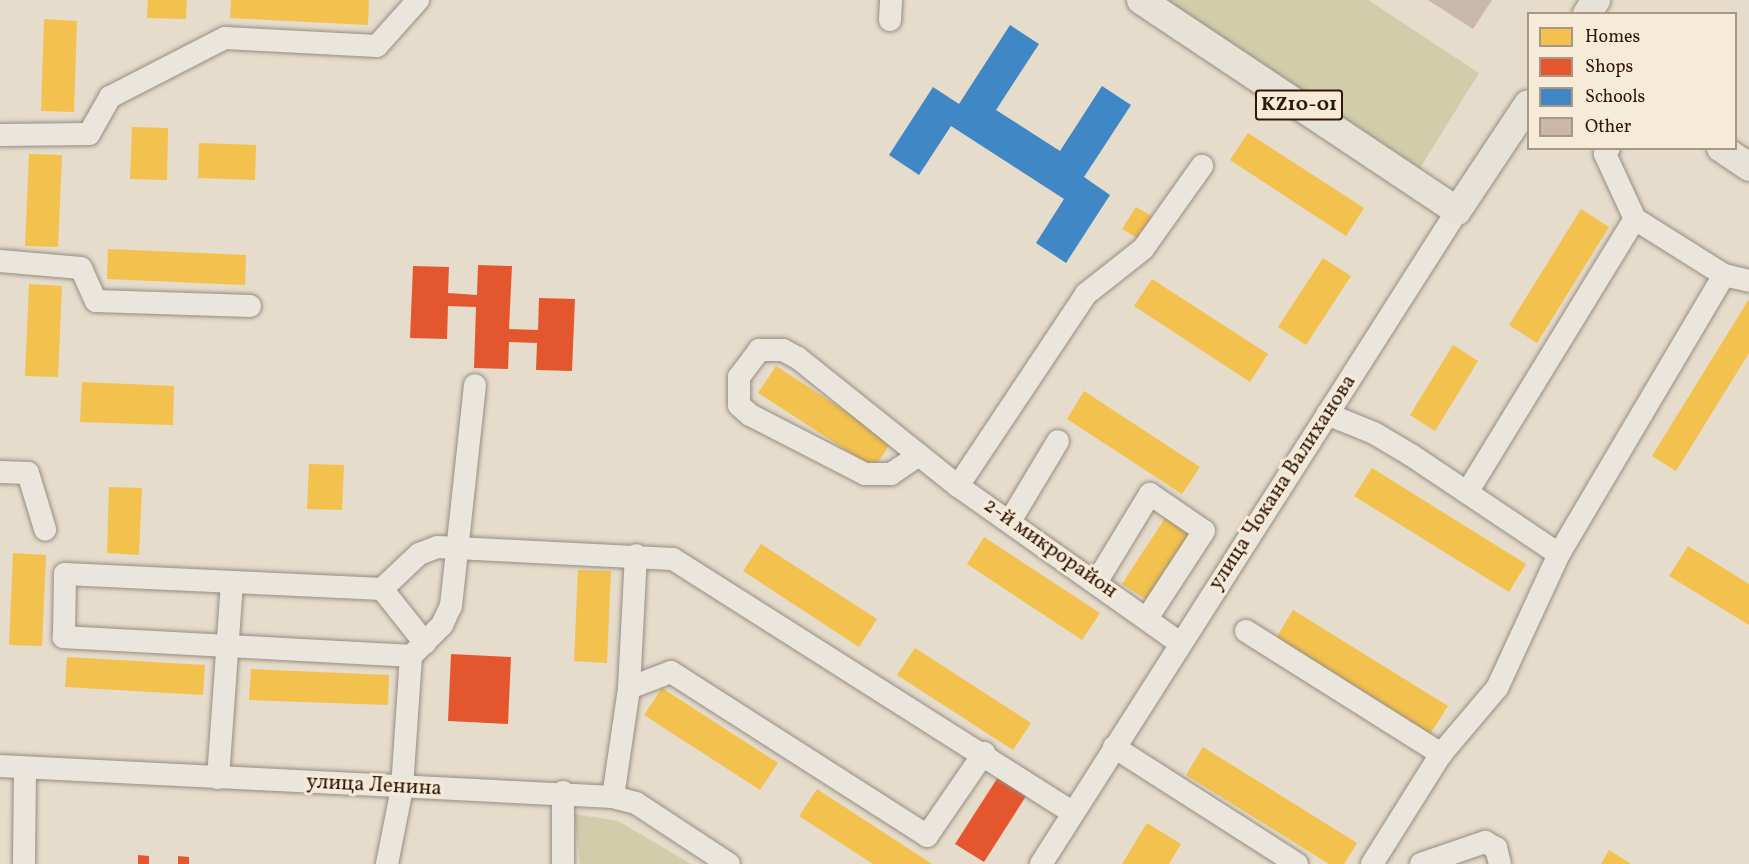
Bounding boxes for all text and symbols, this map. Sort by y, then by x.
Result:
legend [1527,12,1737,150]
text: Homes [1585,25,1640,50]
text: Shops [1585,55,1633,80]
text: Schools [1585,85,1645,110]
road number: KZ10-01 [1254,88,1344,122]
text: Other [1585,115,1631,140]
street label: улица Чокана Валиханова [1204,371,1362,595]
street label: 2-й микрорайон [978,493,1122,605]
street label: улица Ленина [306,770,442,802]

